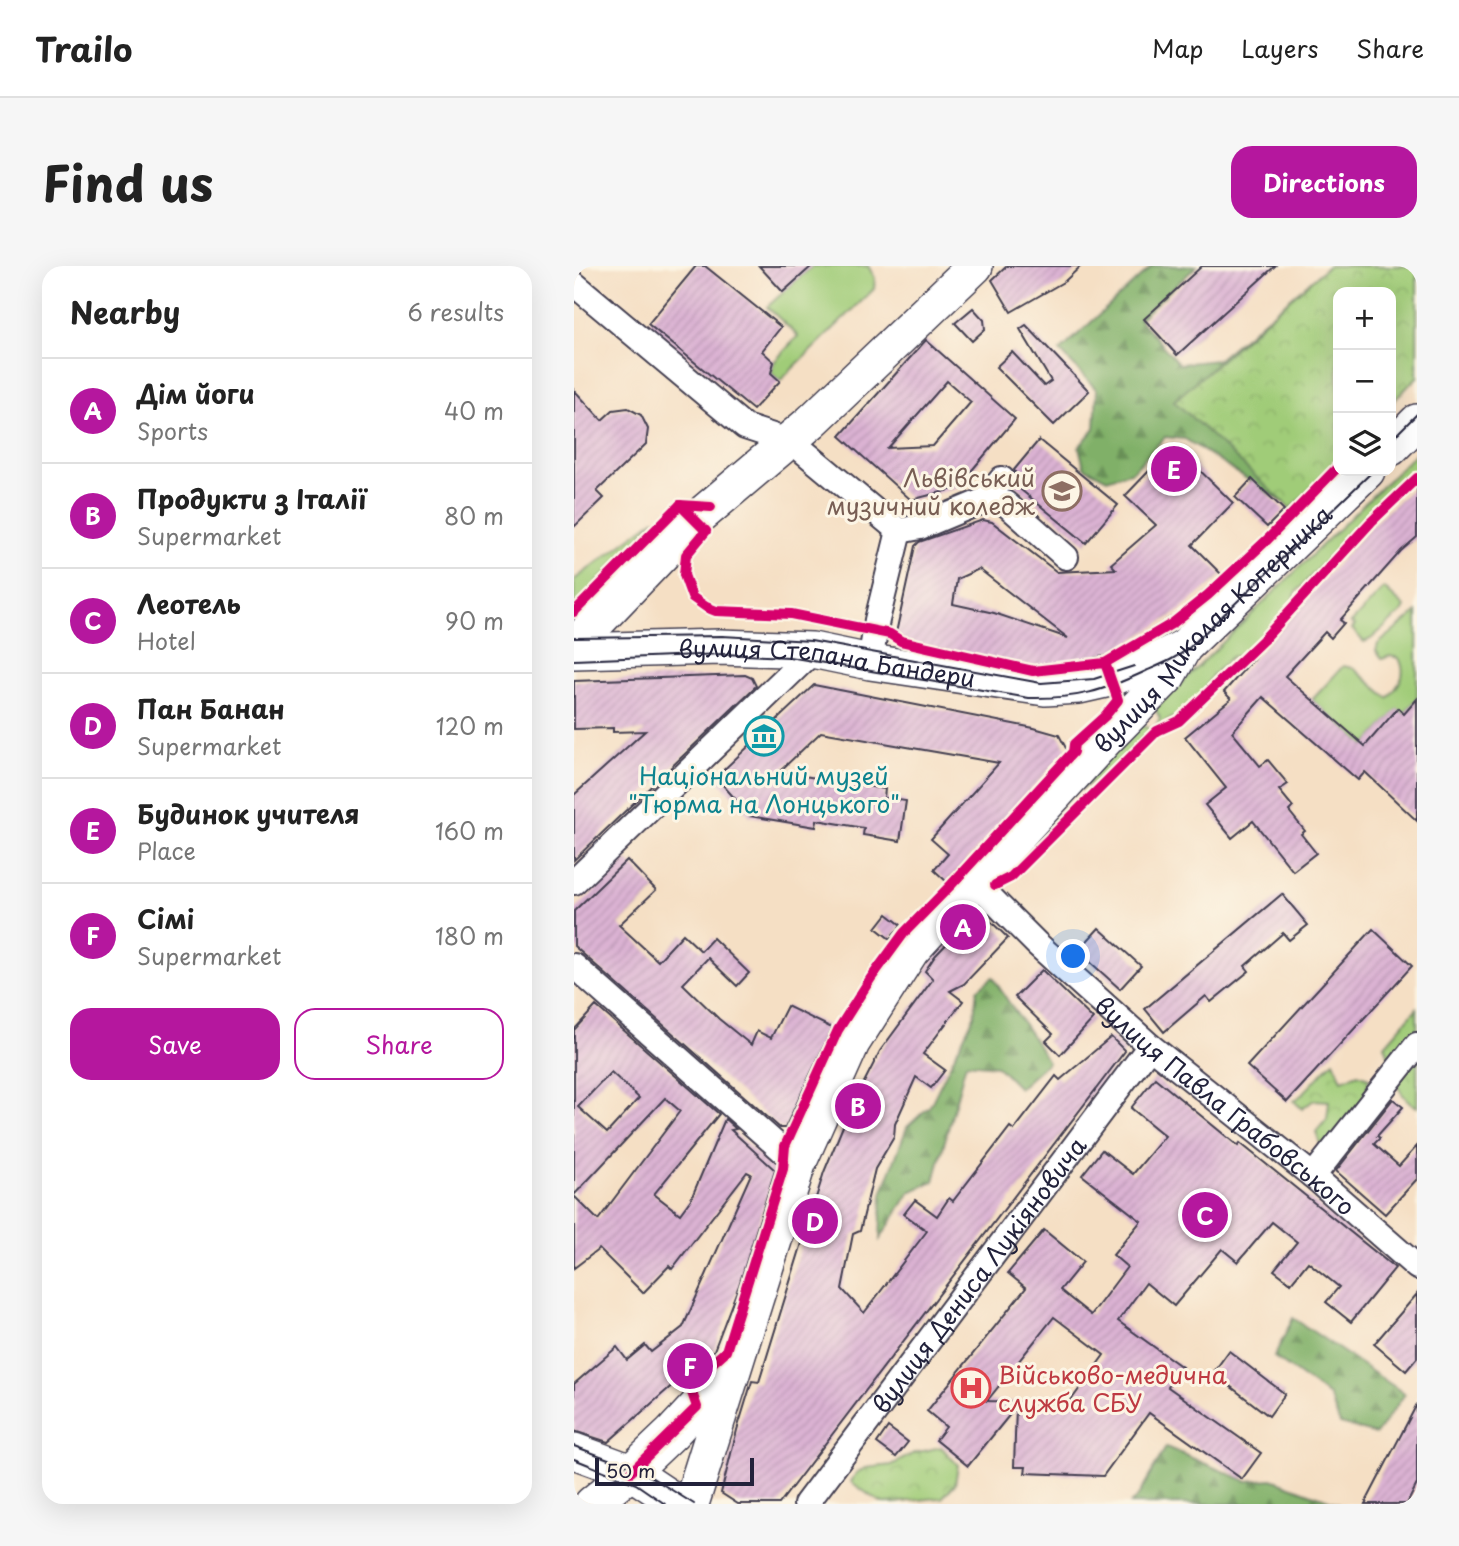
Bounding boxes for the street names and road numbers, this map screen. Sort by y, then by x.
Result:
street label: вулиця Миколая Коперника [1084,496,1340,760]
street label: вулиця Степана Бандери [678,629,978,695]
street label: вулиця Павла Грабовського [1087,987,1364,1224]
street label: вулиця Дениса Лукіяновича [863,1129,1094,1420]

